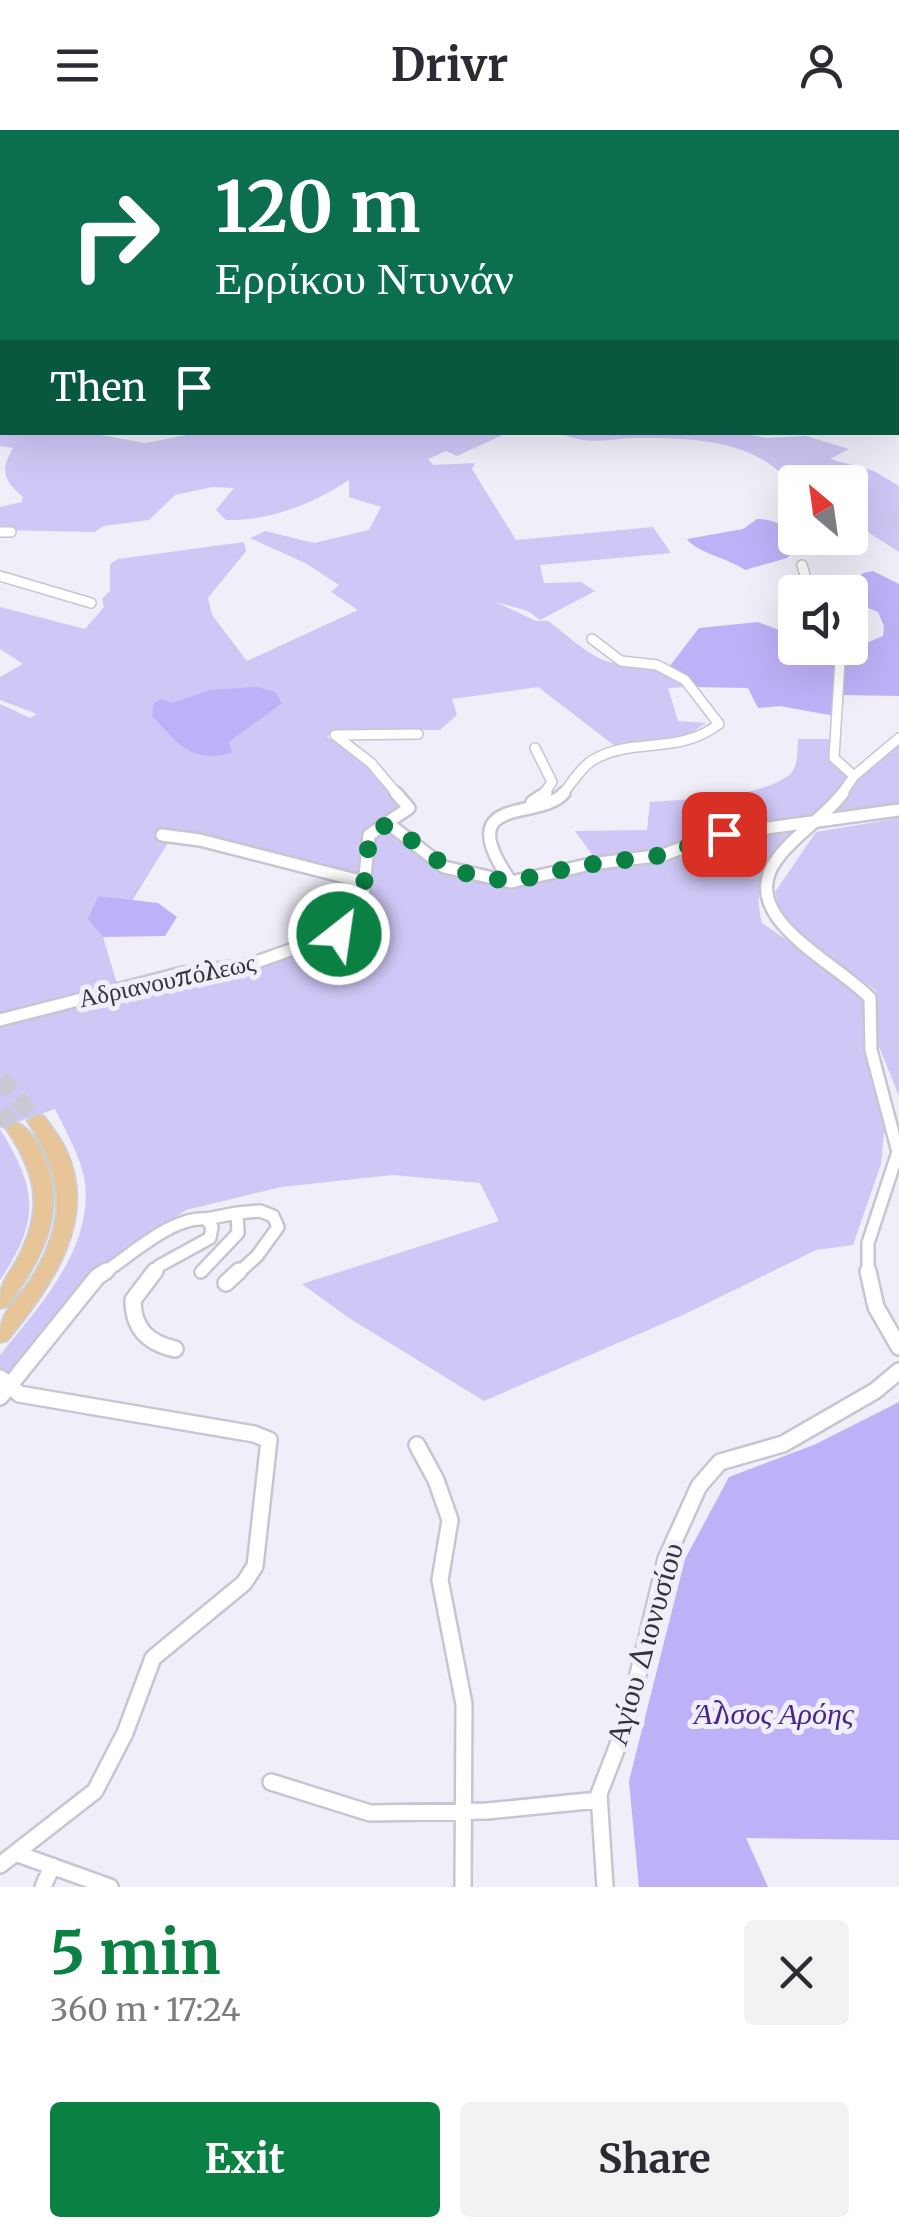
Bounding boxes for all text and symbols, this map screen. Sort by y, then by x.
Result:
text: Drivr [391,37,508,93]
icon: menu [50,38,105,93]
icon: person [794,38,849,93]
text: 120 m [215,163,420,251]
icon: right [50,170,180,300]
text: Ερρίκου Ντυνάν [215,250,514,306]
icon: arrive [167,360,222,415]
text: Then [50,364,147,411]
north arrow [778,465,868,555]
map controls [778,465,868,665]
button: sound [778,575,868,665]
pin [682,792,767,877]
icon: arrive [697,807,752,862]
position arrow [287,882,391,986]
street label: Αδριανουπόλεως [76,946,258,1014]
street label: Αγίου Διονυσίου [597,1538,691,1749]
park label: Άλσος Αρόης [692,1694,855,1732]
text: 5 min [50,1915,221,1990]
button: close [744,1920,849,2025]
text: 360 m · 17:24 [50,1990,240,2030]
button: Exit [50,2102,440,2217]
button: Share [460,2102,849,2217]

